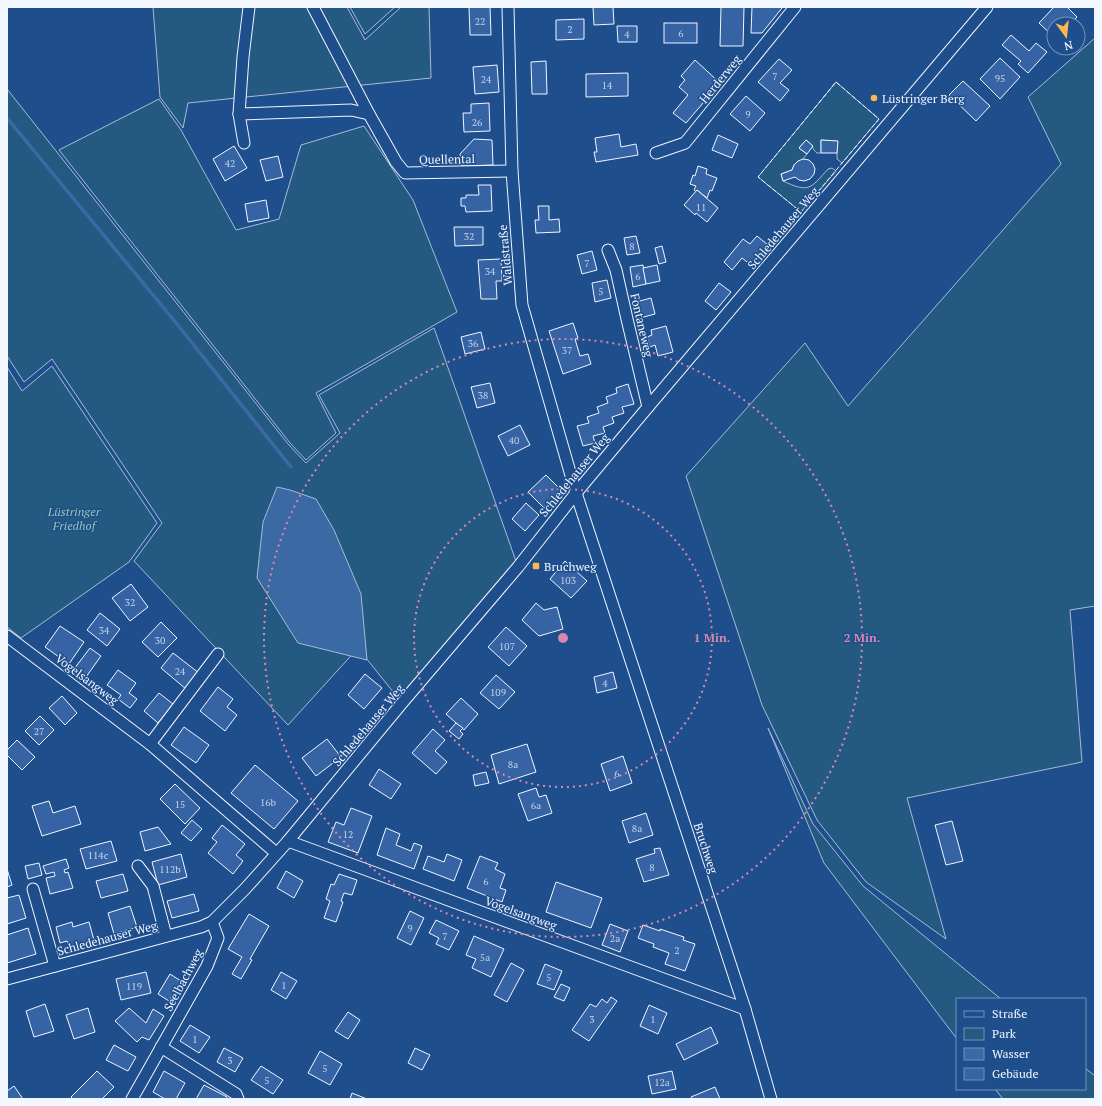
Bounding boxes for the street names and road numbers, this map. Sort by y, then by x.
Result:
street label: Herderweg [696,51,744,106]
street label: Quellental [419,151,476,167]
street label: Schledehauser Weg [744,183,822,272]
street label: Waldstraße [495,224,515,286]
street label: Fontaneweg [627,292,657,359]
street label: Schledehauser Weg [536,430,613,520]
street label: Vogelsangweg [52,650,122,708]
street label: Schledehauser Weg [329,680,407,769]
street label: Bruchweg [691,821,721,876]
street label: Vogelsangweg [483,893,560,933]
street label: Schledehauser Weg [55,917,159,959]
street label: Seelbachweg [160,946,206,1014]

